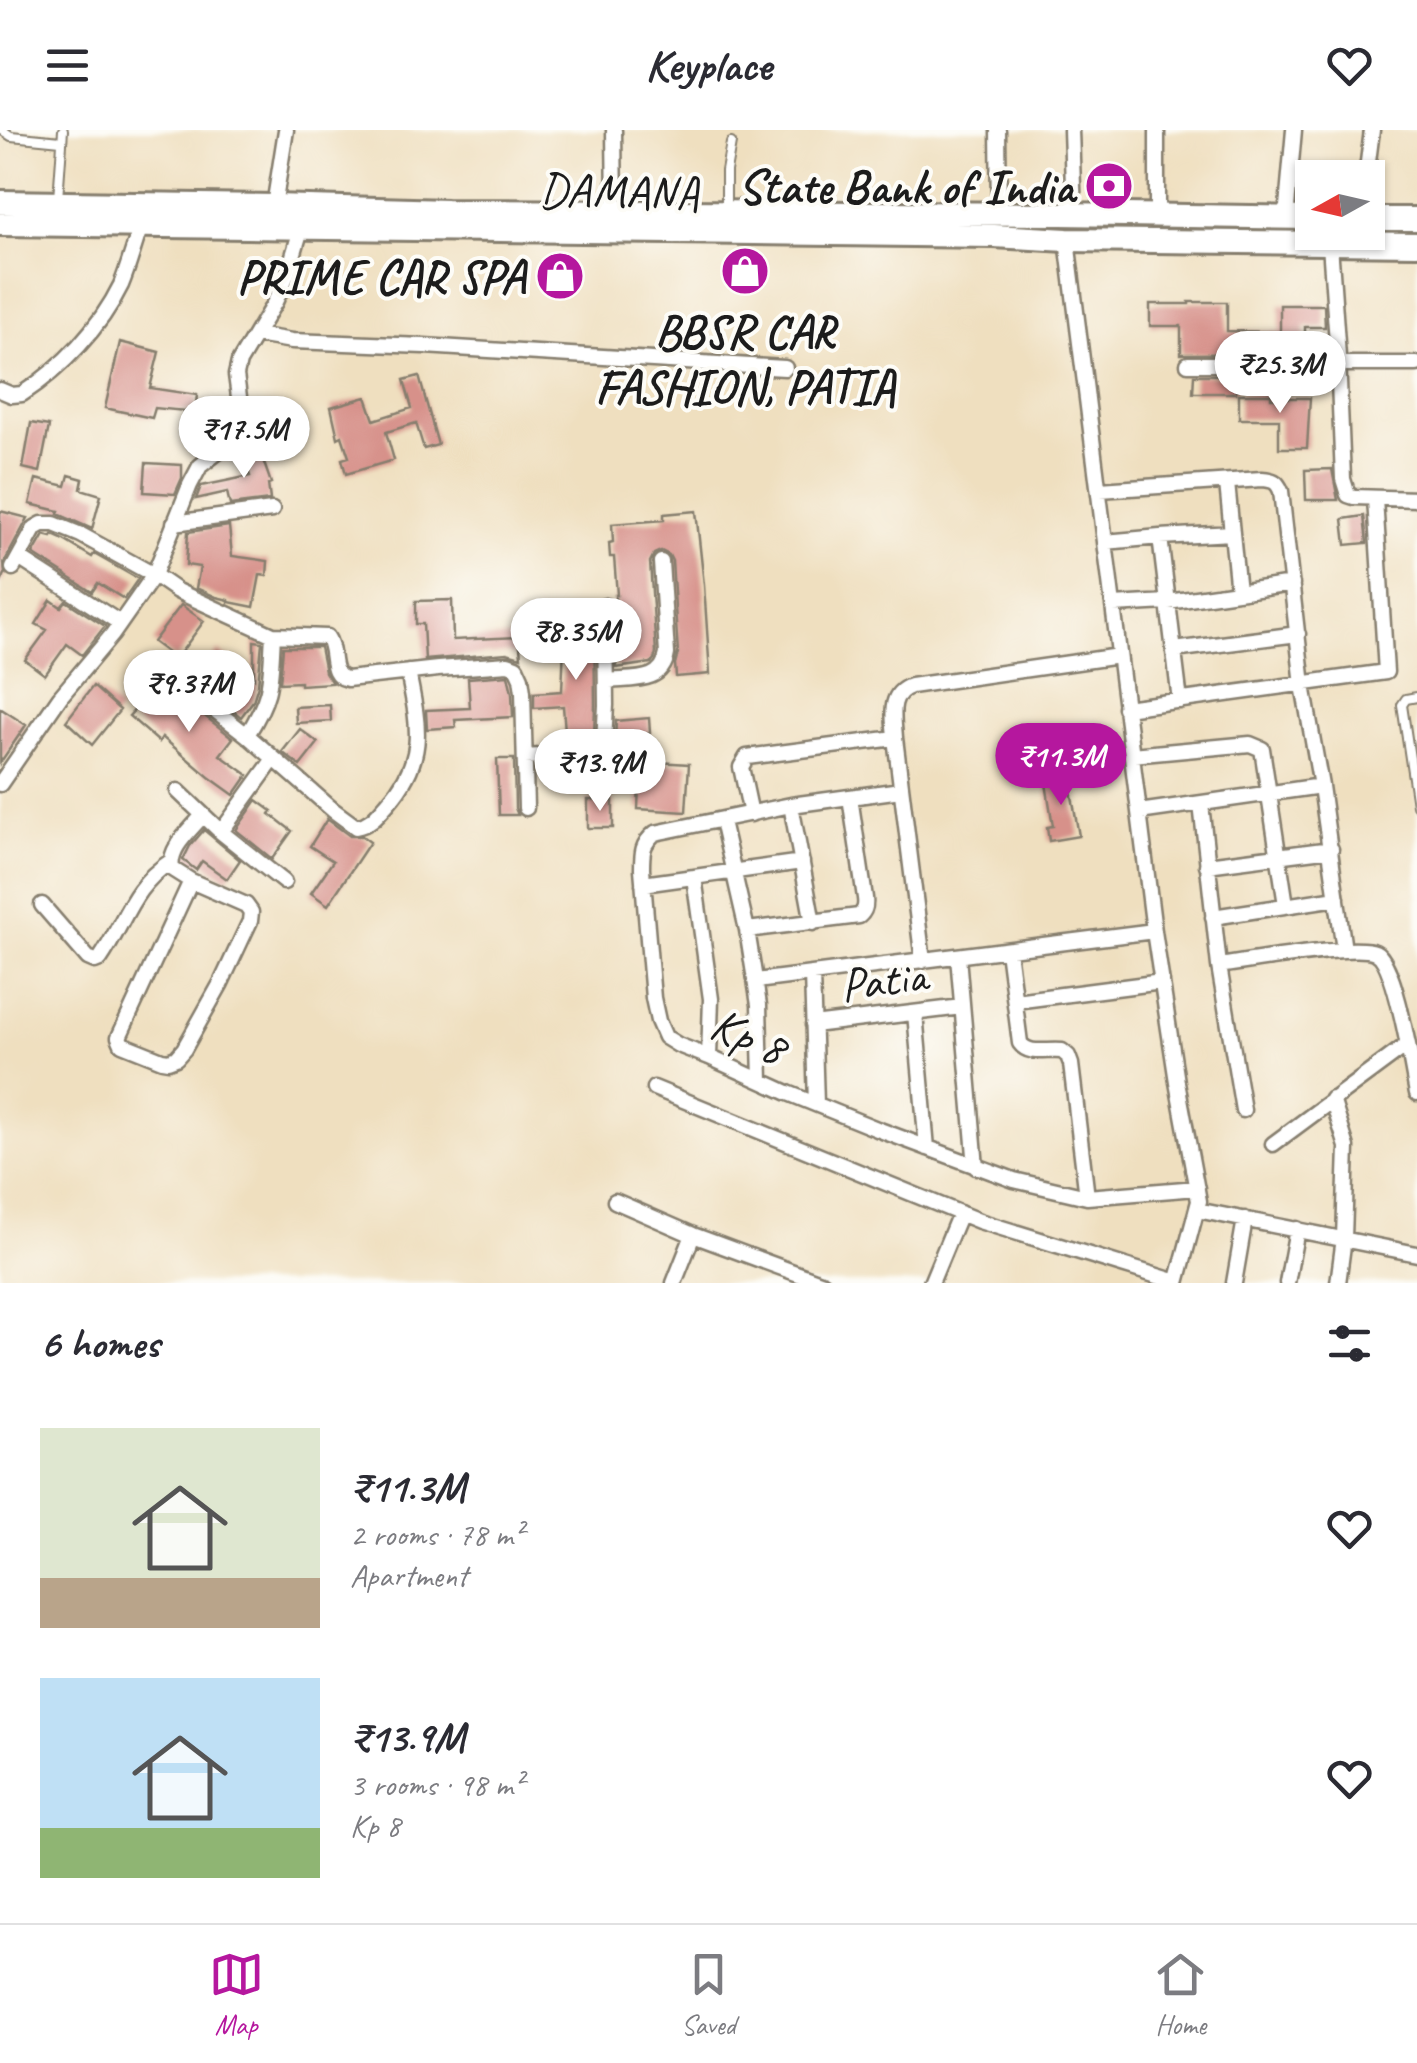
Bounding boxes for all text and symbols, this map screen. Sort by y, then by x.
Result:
text: Keyplace [645,37,772,94]
icon: menu [40,38,95,93]
icon: heart [1322,38,1377,93]
place label: State Bank of India [738,157,1078,217]
street label: DAMANA [539,160,700,222]
bank icon: State Bank of India [1083,160,1135,212]
north arrow [1295,160,1385,250]
map controls [1295,160,1385,250]
shop icon: BBSR CAR FASHION, PATIA [719,245,771,297]
place label: PRIME CAR SPA [237,247,528,307]
shop icon: PRIME CAR SPA [534,250,586,302]
place label: BBSR CAR FASHION, PATIA [595,302,897,417]
pin: ₹25.3M [1199,331,1361,416]
text: ₹25.3M [1237,343,1323,384]
pin: ₹17.5M [163,396,325,481]
text: ₹17.5M [201,408,287,449]
pin: ₹8.35M [495,598,657,683]
text: ₹8.35M [533,610,619,651]
pin: ₹9.37M [108,650,270,735]
text: ₹9.37M [146,662,232,703]
pin: ₹11.3M [980,723,1142,808]
pin: ₹13.9M [519,729,681,814]
text: ₹11.3M [1017,735,1105,776]
text: ₹13.9M [557,741,643,782]
street label: Patia [837,944,934,1015]
street label: Kp 8 [702,994,799,1080]
icon: filters [1322,1316,1377,1371]
text: 6 homes [40,1317,159,1370]
text: ₹11.3M [350,1461,465,1514]
icon: home [120,1468,240,1588]
icon: heart [1322,1501,1377,1556]
text: 2 rooms · 78 m² [350,1514,523,1555]
text: Apartment [350,1555,468,1596]
text: ₹13.9M [350,1711,464,1764]
icon: home [120,1718,240,1838]
icon: heart [1322,1751,1377,1806]
text: 3 rooms · 98 m² [350,1764,523,1805]
text: Kp 8 [350,1805,401,1846]
tab: Map [209,1947,264,2042]
tab: Saved [681,1947,736,2042]
tab: Home [1153,1947,1208,2042]

